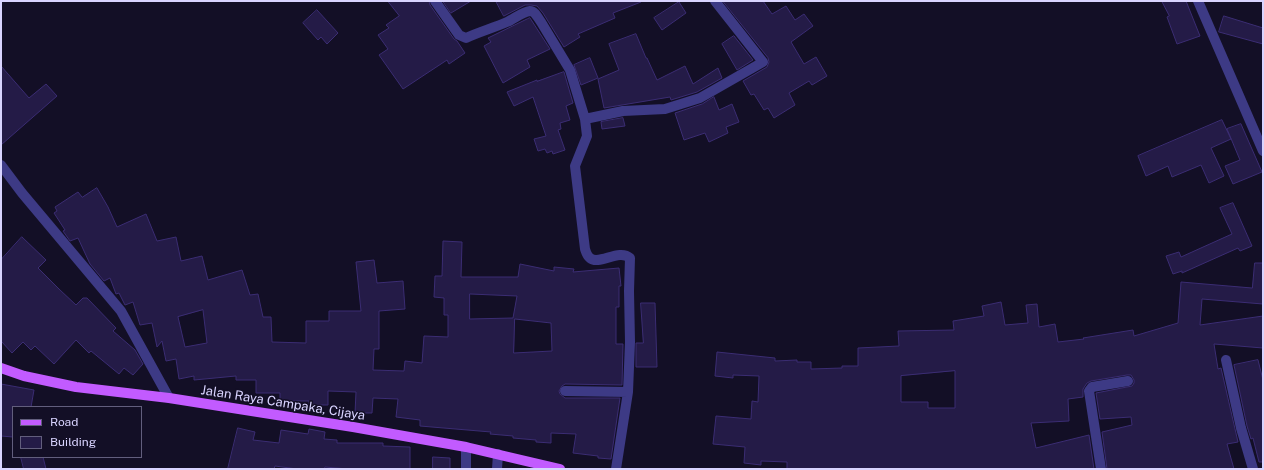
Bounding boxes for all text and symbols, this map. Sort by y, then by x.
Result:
street label: Jalan Raya Campaka, Cijaya [200,382,366,424]
legend [12,406,142,458]
text: Road [50,415,78,429]
text: Building [50,435,96,449]

